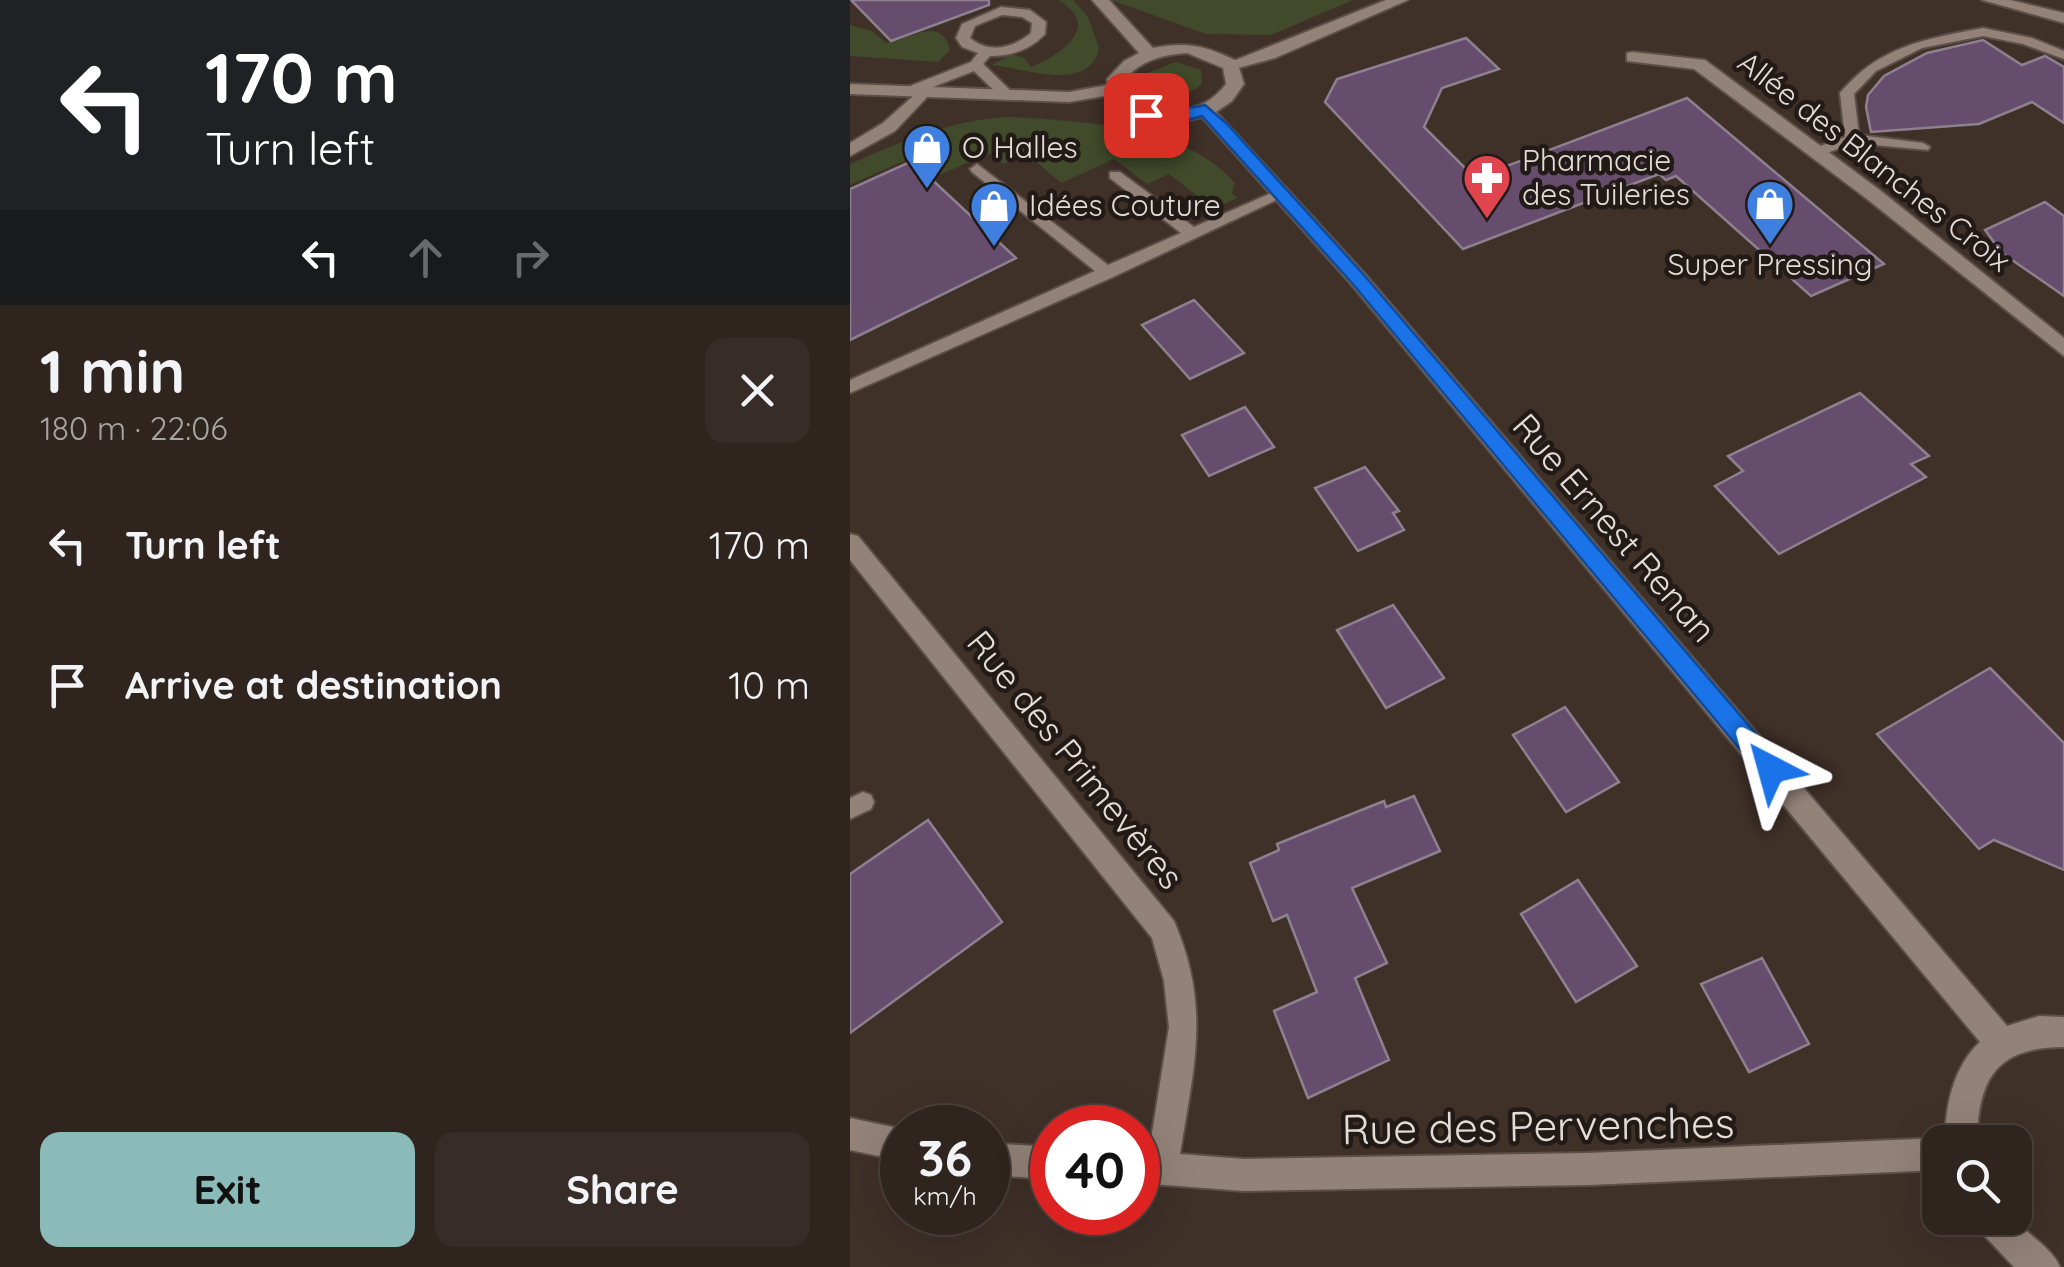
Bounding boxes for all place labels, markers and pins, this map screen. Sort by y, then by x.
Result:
pin [1104,73,1189,158]
shop icon: O Halles [901,122,953,190]
place label: O Halles [962,128,1077,166]
place label: Pharmacie des Tuileries [1522,141,1690,213]
pharmacy icon: Pharmacie des Tuileries [1461,152,1513,220]
shop icon: Super Pressing [1744,178,1796,246]
shop icon: Idées Couture [968,180,1020,248]
place label: Idées Couture [1029,186,1221,224]
place label: Super Pressing [1667,245,1873,283]

